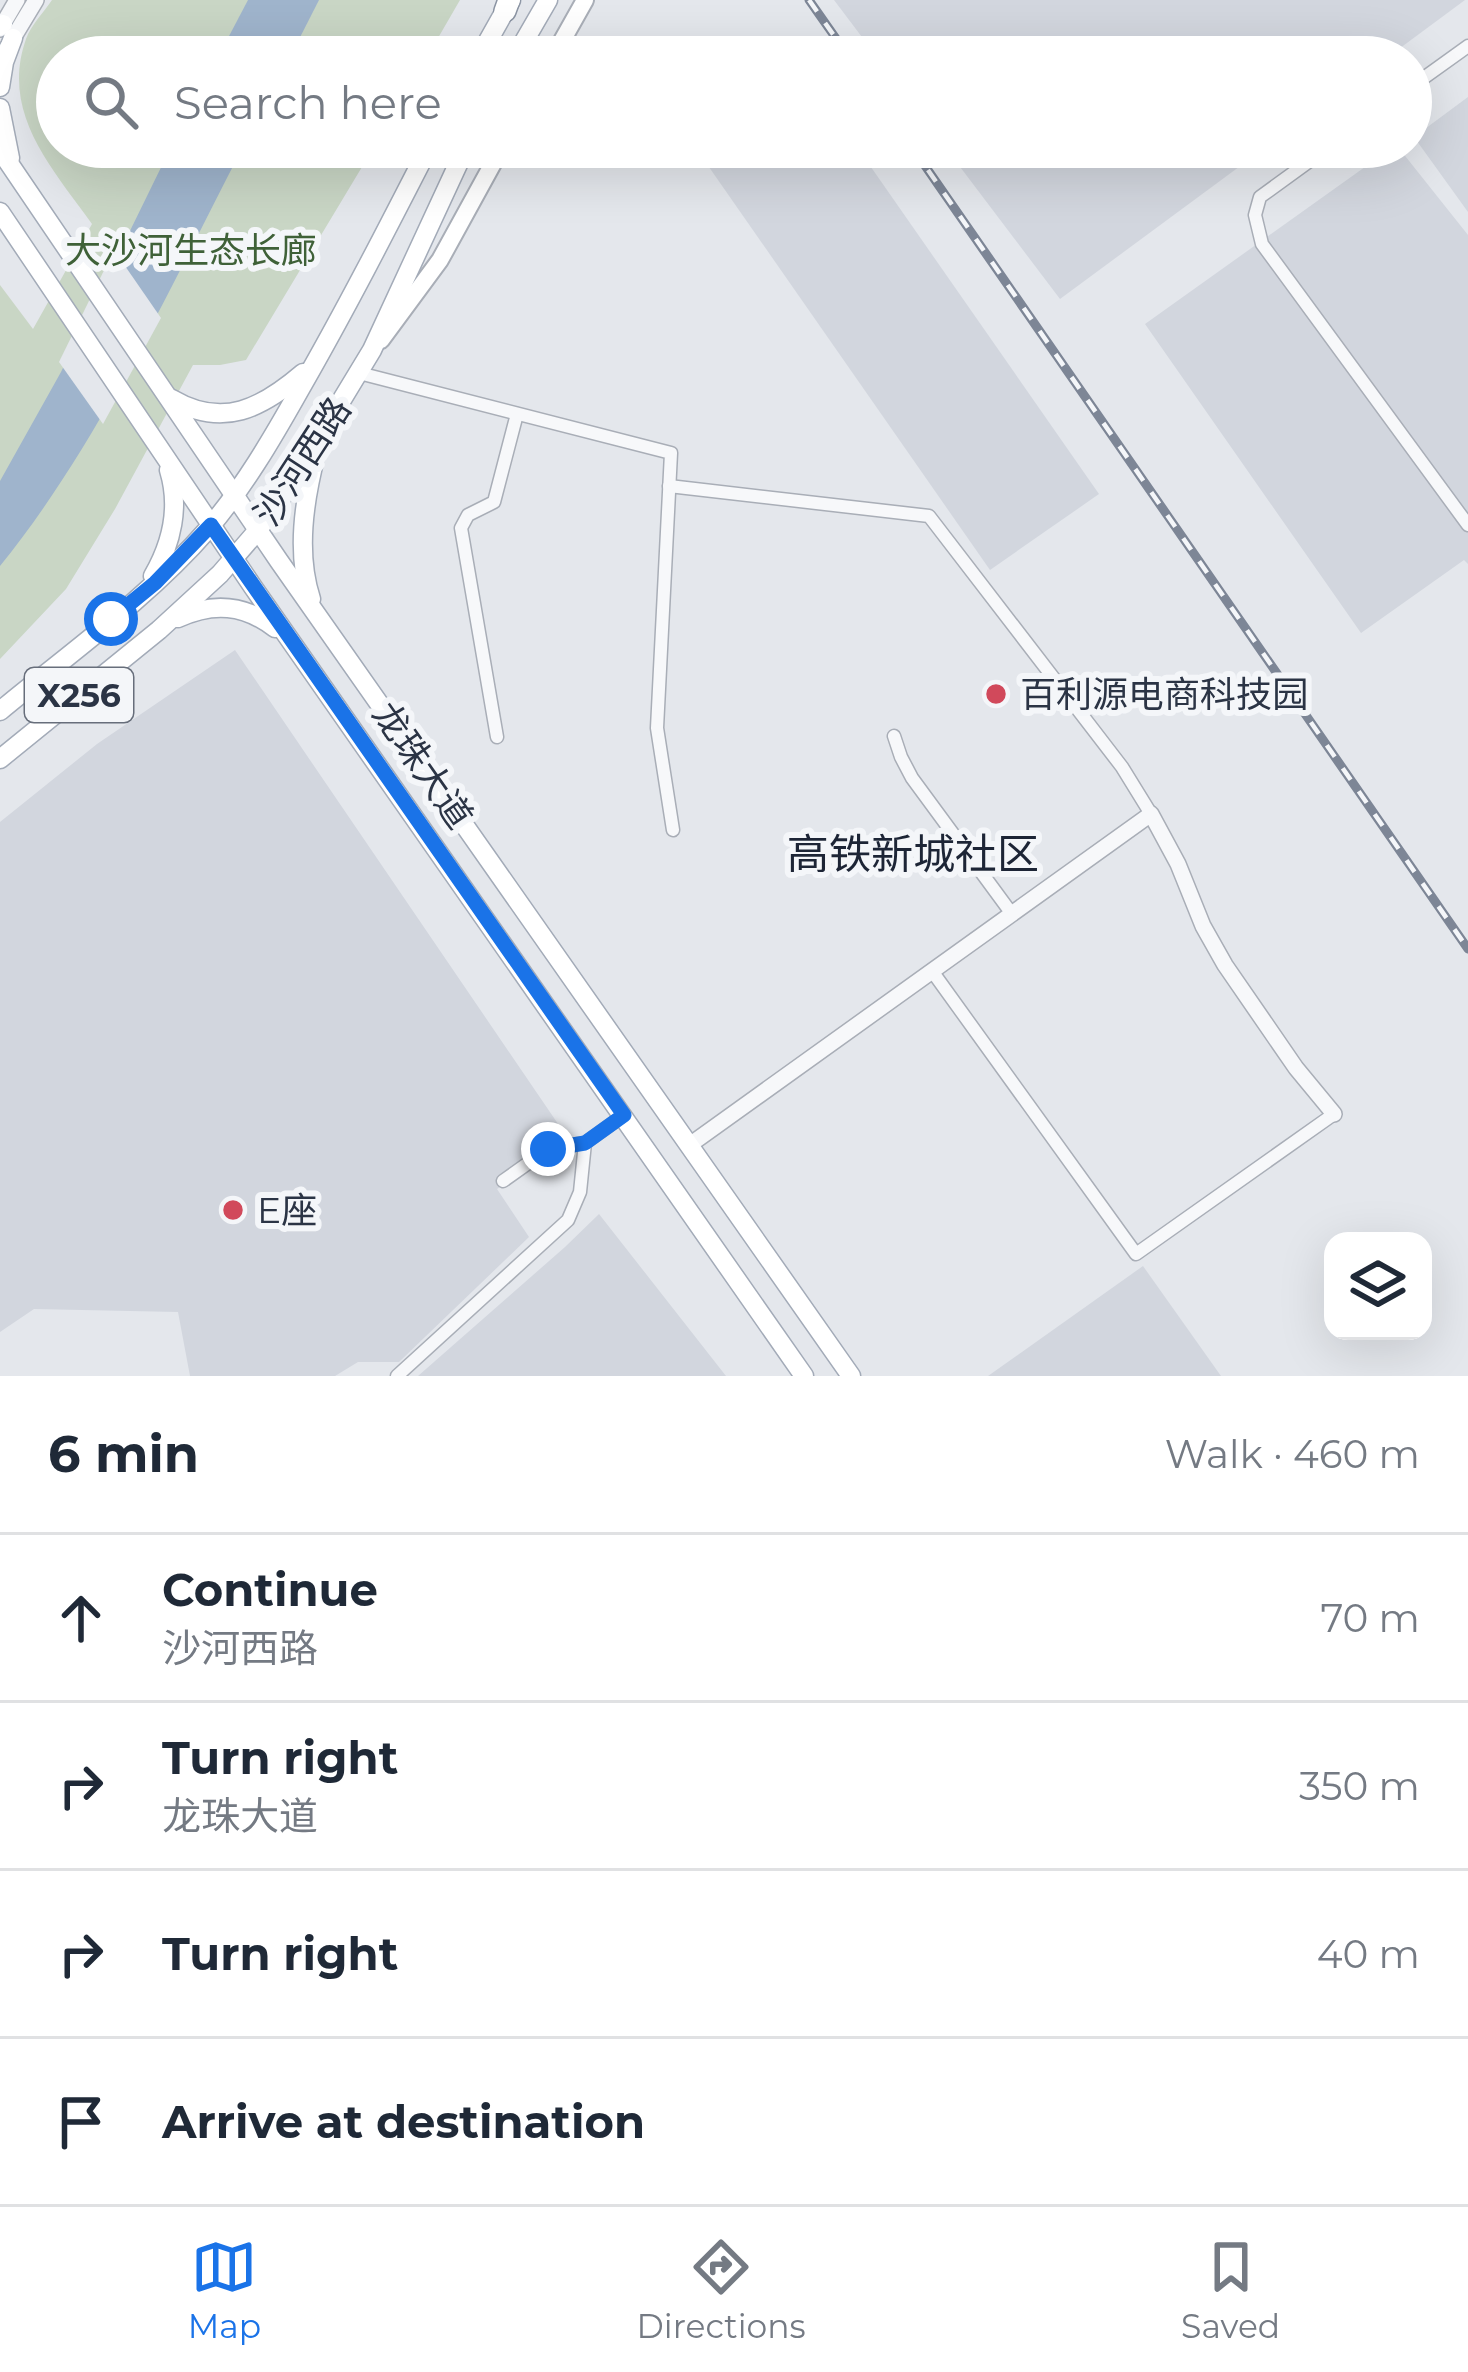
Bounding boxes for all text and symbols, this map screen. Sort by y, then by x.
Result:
search box [36,36,1432,168]
icon: search [78,69,144,135]
text: Search here [174,75,442,130]
park label: 大沙河生态长廊 [65,228,317,272]
street label: 沙河西路 [244,389,360,533]
route start [84,592,138,646]
road number: X256 [25,668,133,722]
place label: 百利源电商科技园 [1020,672,1308,716]
marker: 百利源电商科技园 [983,681,1009,707]
street label: 龙珠大道 [364,693,482,837]
district label: 高铁新城社区 [787,828,1039,880]
route end [521,1122,575,1176]
place label: E座 [257,1188,317,1232]
marker: E座 [220,1197,246,1223]
map controls [1324,1232,1432,1340]
button: layers [1324,1232,1432,1340]
text: 6 min [48,1423,199,1485]
text: Walk · 460 m [1165,1430,1420,1478]
text: Continue [162,1562,378,1617]
icon: ahead [48,1585,114,1651]
text: 70 m [1320,1594,1420,1642]
text: 沙河西路 [162,1624,318,1672]
text: Turn right [162,1730,398,1785]
icon: right [48,1753,114,1819]
text: 350 m [1299,1762,1420,1810]
text: 龙珠大道 [162,1792,318,1840]
icon: right [48,1921,114,1987]
text: Turn right [162,1926,398,1981]
text: 40 m [1317,1930,1420,1978]
icon: arrive [48,2089,114,2155]
text: Arrive at destination [162,2094,645,2149]
tab: Map [188,2234,261,2346]
tab: Directions [637,2234,806,2346]
tab: Saved [1181,2234,1280,2346]

